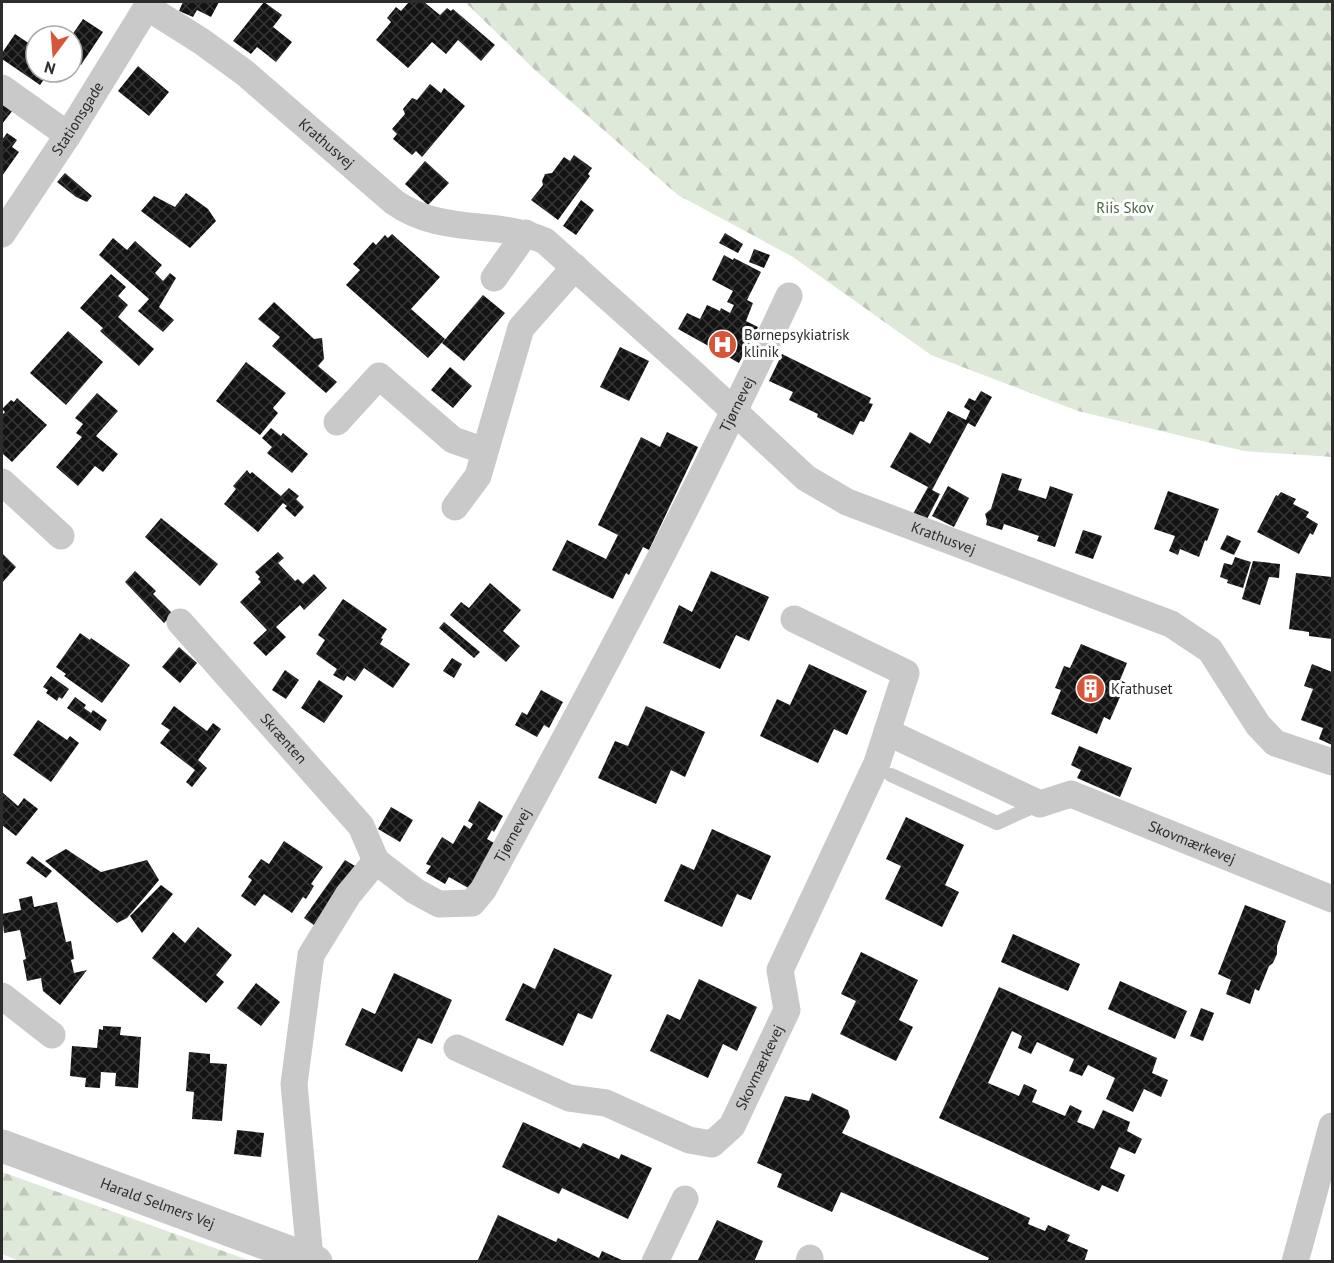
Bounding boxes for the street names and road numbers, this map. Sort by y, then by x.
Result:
street label: Stationsgade [47,78,108,159]
street label: Krathusvej [295,114,359,173]
street label: Tjørnevej [715,373,758,435]
street label: Krathusvej [909,517,979,559]
street label: Skrænten [256,709,311,768]
street label: Tjørnevej [490,804,535,866]
street label: Skovmærkevej [1146,816,1238,868]
street label: Skovmærkevej [731,1021,788,1113]
street label: Harald Selmers Vej [98,1173,218,1233]

